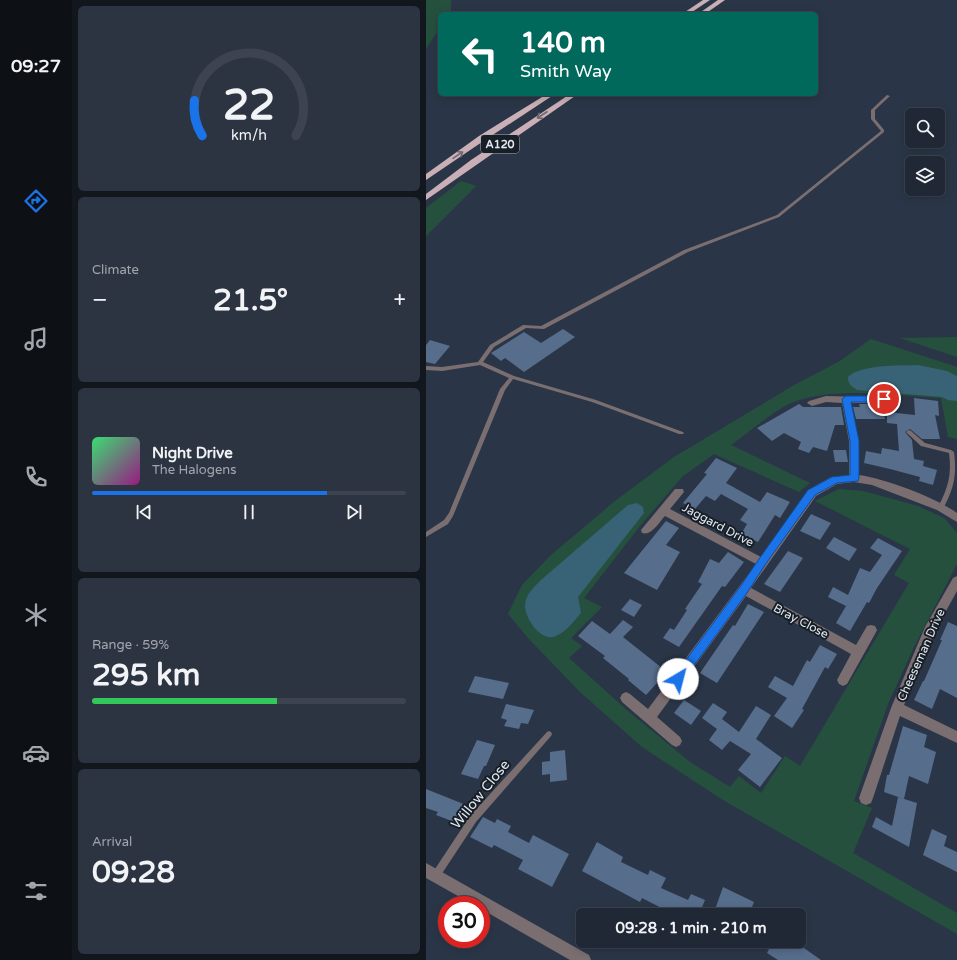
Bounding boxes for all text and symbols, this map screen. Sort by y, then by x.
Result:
text: 140 m [520,26,606,60]
icon: left [454,28,506,80]
text: 09:27 [11,55,61,77]
text: Smith Way [520,60,612,82]
text: 22 [223,81,275,131]
map controls [905,108,945,196]
button: search [905,108,945,148]
one-way arrow [537,111,548,119]
text: km/h [231,127,267,144]
road number: A120 [481,135,519,153]
one-way arrow [452,150,463,159]
button: layers [905,156,945,196]
icon: directions [22,187,50,215]
text: Climate [92,262,139,278]
text: 21.5° [213,282,288,319]
text: − [92,287,108,313]
text: + [394,287,406,313]
icon: music [22,325,50,353]
pin [867,382,901,416]
icon: arrive [873,388,895,410]
text: Night Drive [152,444,233,462]
text: The Halogens [152,462,236,478]
icon: phone [22,463,50,491]
street label: Jaggard Drive [680,500,756,550]
icon: previous [133,501,155,523]
icon: pause [238,501,260,523]
icon: next [343,501,365,523]
icon: climate [22,601,50,629]
street label: Bray Close [771,601,831,641]
street label: Cheeseman Drive [894,607,948,703]
text: Range · 59% [92,637,169,653]
text: 295 km [92,657,200,694]
position arrow [657,658,699,700]
icon: car [22,739,50,767]
street label: Willow Close [447,756,513,832]
text: Arrival [92,834,132,850]
text: 09:28 [92,854,175,891]
icon: filters [22,877,50,905]
speed limit sign: 30 [438,896,490,948]
text: 09:28 · 1 min · 210 m [616,919,766,937]

